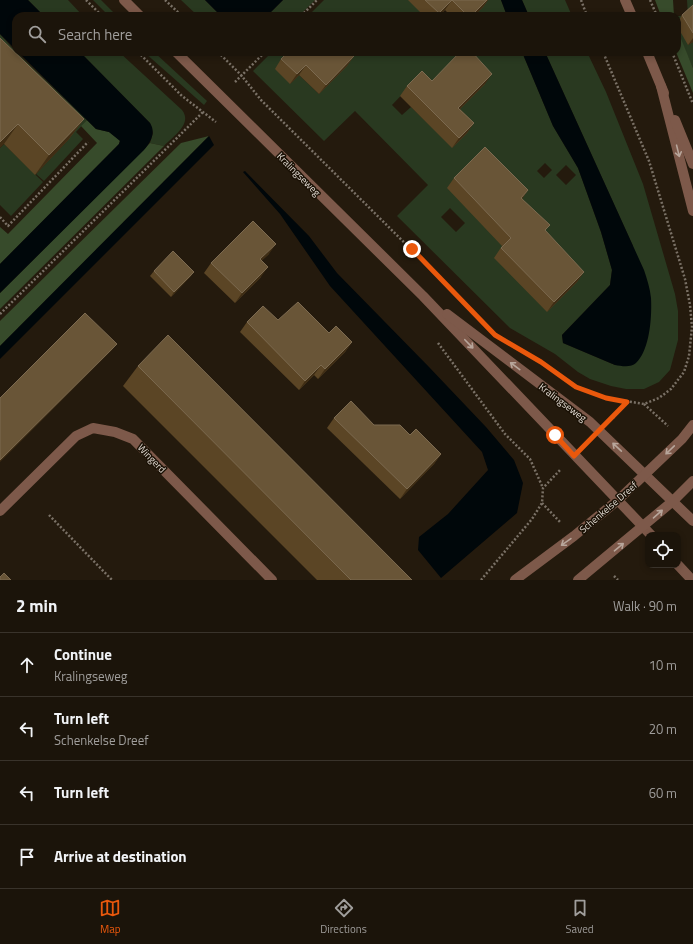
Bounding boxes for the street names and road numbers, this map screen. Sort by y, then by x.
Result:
street label: Kralingseweg [273,149,324,200]
street label: Kralingseweg [536,379,590,425]
street label: Wingerd [134,440,169,476]
street label: Schenkelse Dreef [576,477,641,537]

